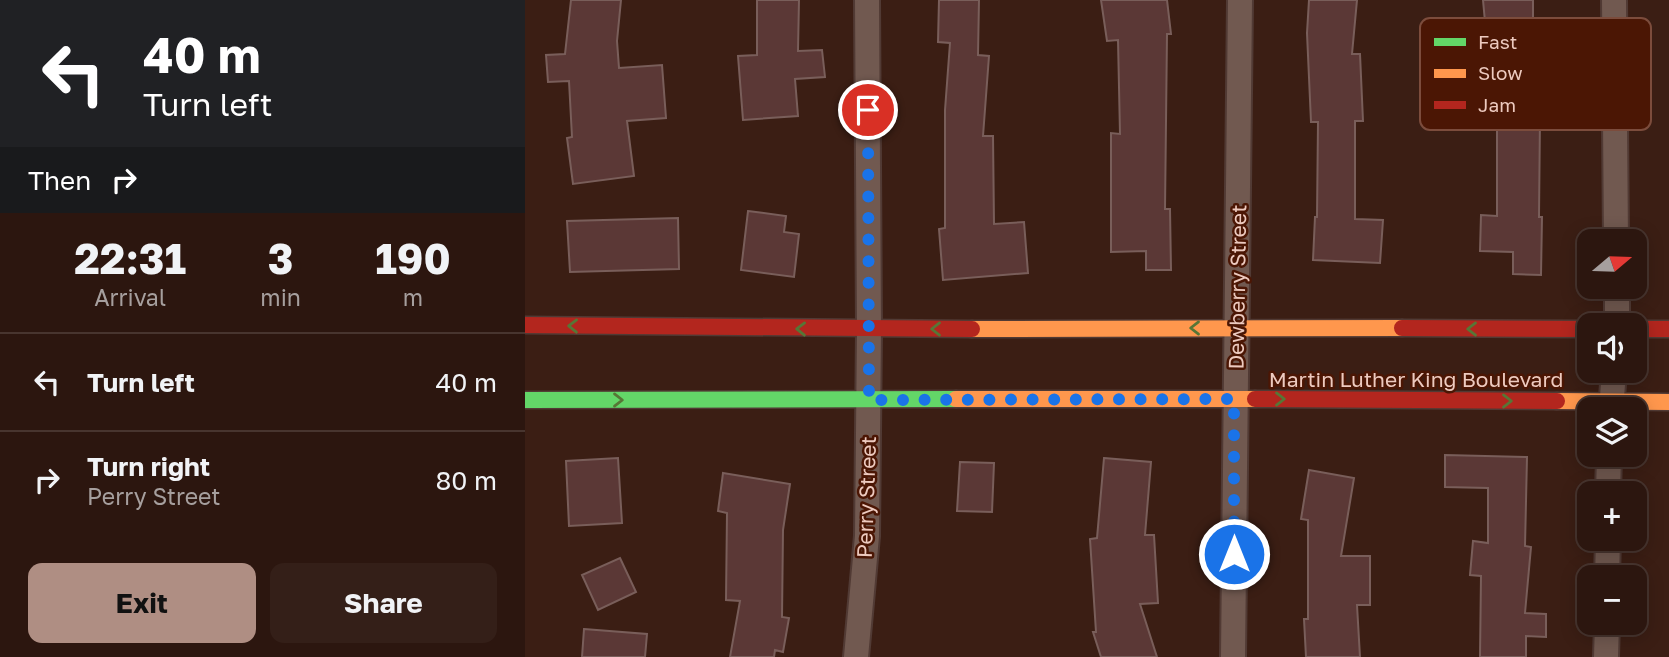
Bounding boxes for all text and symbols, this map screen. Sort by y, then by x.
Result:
legend [1420,18,1651,130]
text: 40 m [143,25,261,84]
icon: left [28,28,119,119]
text: Fast [1478,30,1517,53]
text: Slow [1478,61,1523,84]
pin [838,80,898,140]
text: Turn left [143,85,272,123]
icon: arrive [849,91,887,129]
text: Jam [1478,93,1516,116]
icon: right [105,161,143,199]
text: Then [28,165,91,196]
street label: Dewberry Street [1223,204,1251,370]
north arrow [1577,229,1647,299]
map controls [1577,229,1647,635]
text: 22:31 [74,233,186,283]
text: 3 [268,233,293,283]
text: 190 [375,233,451,283]
text: Arrival [94,283,166,311]
text: min [260,283,301,311]
text: m [403,283,423,311]
button: sound [1577,313,1647,383]
one-way arrow [568,318,578,334]
one-way arrow [1190,320,1200,336]
one-way arrow [795,321,806,337]
one-way arrow [930,321,941,337]
one-way arrow [1466,321,1477,337]
icon: left [28,363,66,401]
street label: Martin Luther King Boulevard [1269,366,1563,392]
text: Turn left [87,367,195,398]
text: 40 m [436,367,497,398]
one-way arrow [1275,391,1286,407]
one-way arrow [613,392,623,408]
one-way arrow [1502,393,1513,408]
button: layers [1577,397,1647,467]
street label: Perry Street [851,436,881,558]
text: Turn right [87,451,210,482]
icon: right [28,461,66,499]
text: 80 m [436,465,497,496]
button: + [1577,481,1647,551]
text: Perry Street [87,482,221,510]
position arrow [1197,517,1271,591]
button: Exit [28,563,256,643]
button: Share [270,563,497,643]
button: − [1577,565,1647,635]

